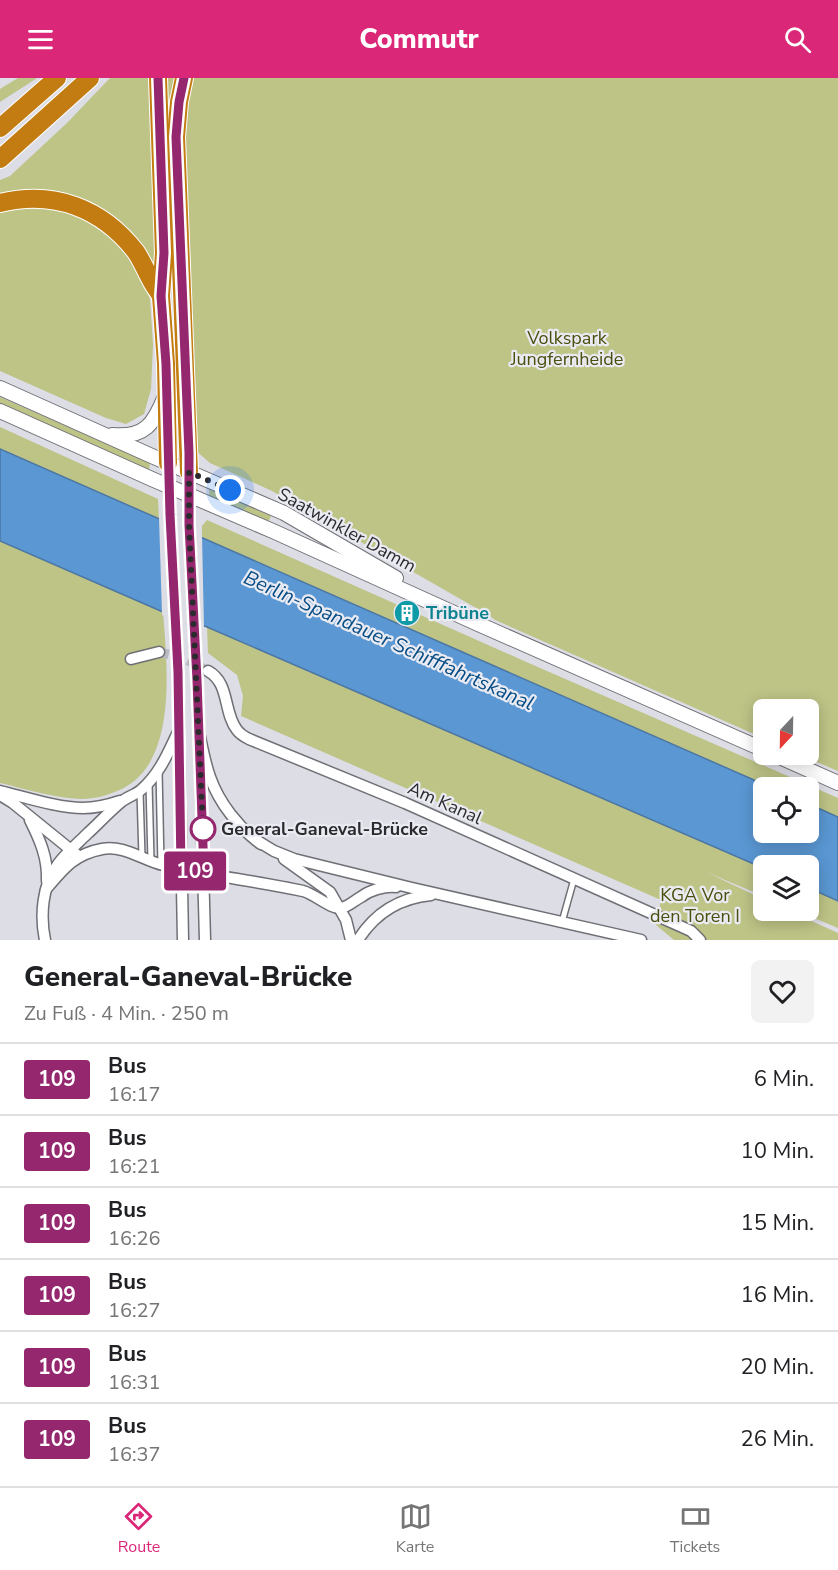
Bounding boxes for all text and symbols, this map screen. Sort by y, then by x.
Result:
text: Commutr [359,21,479,58]
icon: menu [24,23,57,56]
icon: search [781,23,814,56]
park label: Volkspark Jungfernheide [510,326,623,371]
your location [215,475,245,505]
street label: Saatwinkler Damm [274,482,420,578]
water label: Berlin-Spandauer Schifffahrtskanal [239,564,538,717]
building icon: Tribüne [392,598,422,628]
place label: Tribüne [426,601,489,625]
north arrow [753,699,819,765]
map controls [753,699,819,921]
street label: Am Kanal [404,776,487,830]
button: locate [753,777,819,843]
marker: General-Ganeval-Brücke [190,816,216,842]
place label: General-Ganeval-Brücke [221,817,428,841]
line badge: 109 [160,852,230,890]
button: layers [753,855,819,921]
text: 109 [176,857,214,885]
park label: KGA Vor den Toren I [650,883,740,928]
text: General-Ganeval-Brücke [24,958,352,996]
button: heart [751,960,814,1023]
text: Zu Fuß · 4 Min. · 250 m [24,1000,229,1027]
text: Bus [108,1051,147,1081]
text: 6 Min. [754,1064,814,1094]
text: 109 [38,1065,76,1093]
text: 16:17 [108,1081,161,1108]
text: Bus [108,1123,147,1153]
text: 10 Min. [741,1136,814,1166]
text: 109 [38,1137,76,1165]
text: 16:21 [108,1153,161,1180]
text: Bus [108,1195,147,1225]
text: 15 Min. [741,1208,814,1238]
text: 109 [38,1209,76,1237]
text: 16:26 [108,1225,161,1252]
text: Bus [108,1267,147,1297]
text: 16 Min. [741,1280,814,1310]
text: 109 [38,1281,76,1309]
text: 16:27 [108,1297,161,1324]
text: Bus [108,1339,147,1369]
text: 20 Min. [741,1352,814,1382]
text: 109 [38,1353,76,1381]
text: 16:31 [108,1369,161,1396]
text: Bus [108,1411,147,1441]
text: 26 Min. [741,1424,814,1454]
text: 109 [38,1425,76,1453]
text: 16:37 [108,1441,161,1468]
tab: Route [118,1500,160,1558]
tab: Karte [396,1500,434,1558]
tab: Tickets [670,1500,720,1558]

